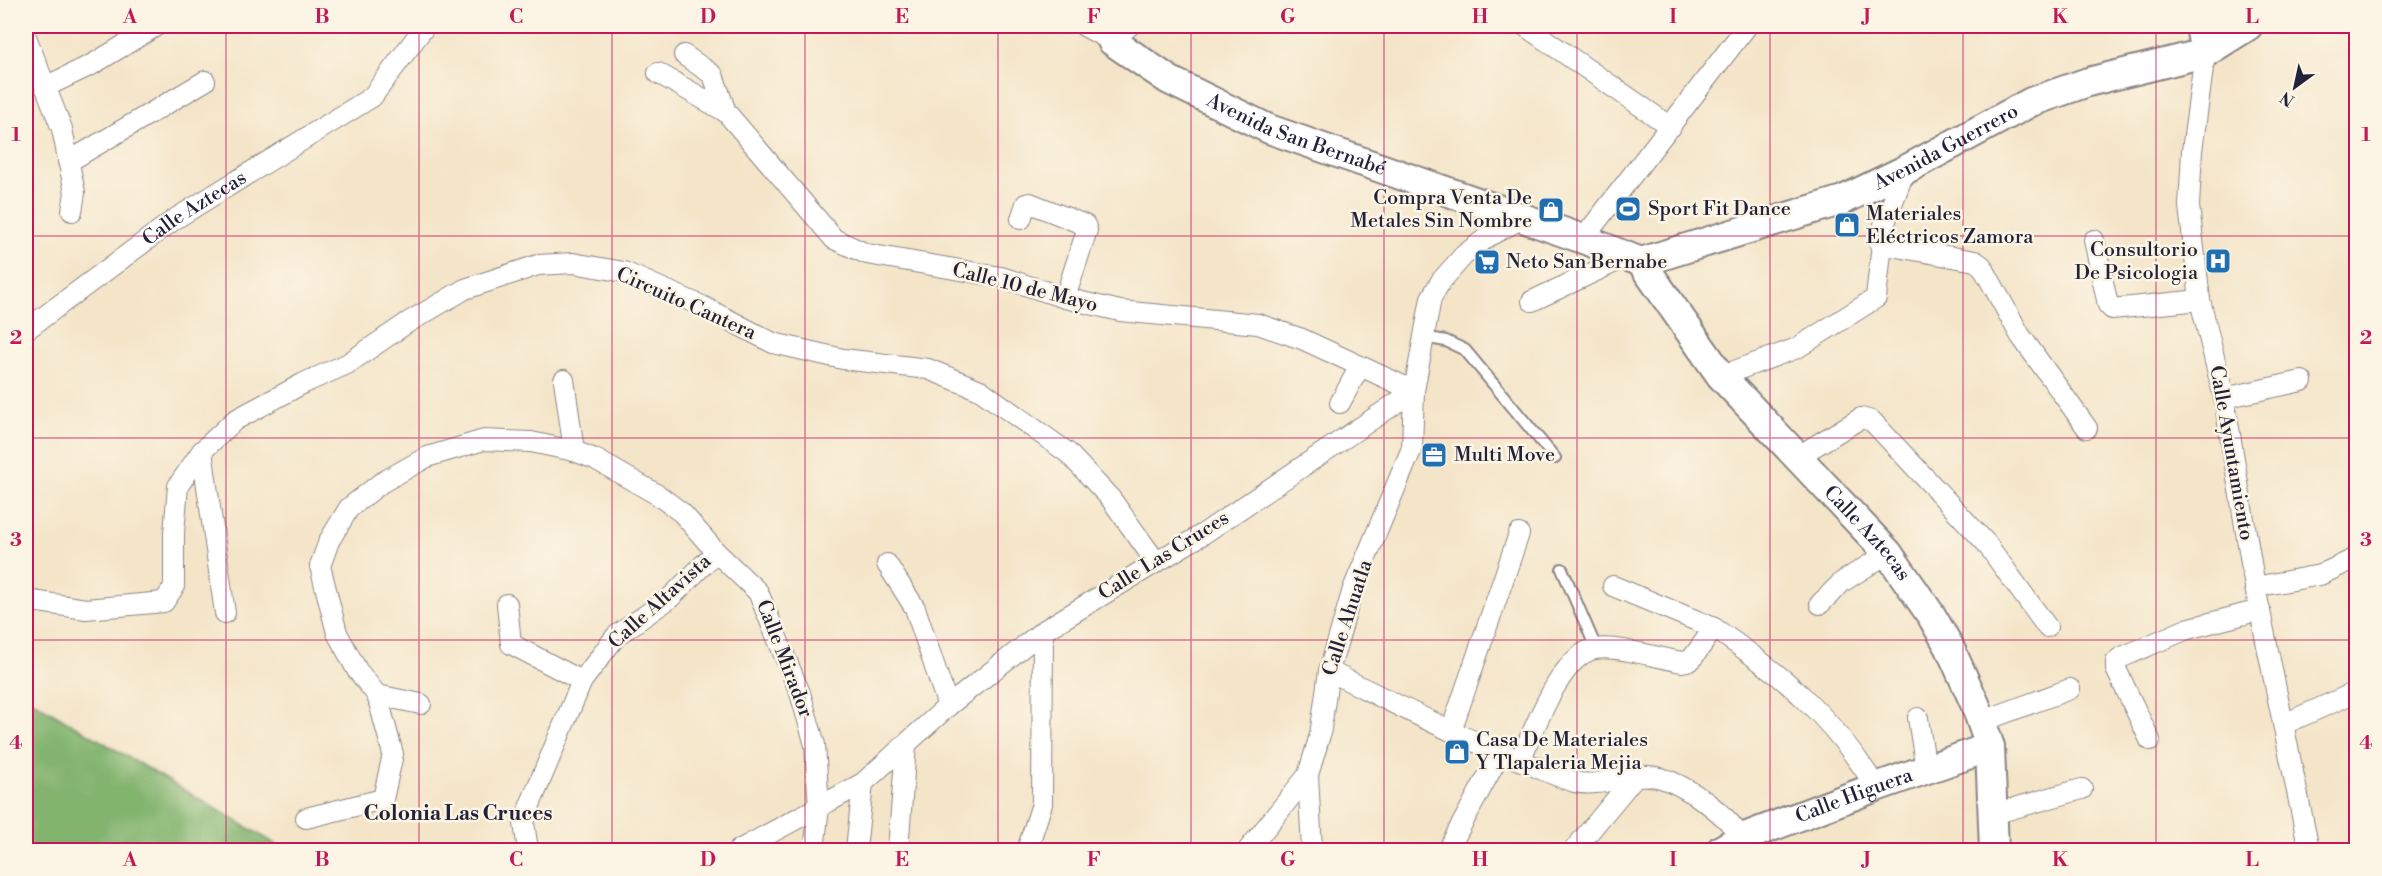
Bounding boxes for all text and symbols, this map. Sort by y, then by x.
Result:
text: A [122,5,138,30]
text: B [314,5,330,30]
text: C [509,5,523,30]
text: D [700,5,716,30]
text: E [895,5,909,30]
text: F [1087,5,1101,30]
text: G [1280,5,1296,30]
text: H [1472,5,1489,30]
text: I [1669,5,1677,30]
text: J [1860,5,1871,30]
text: K [2052,5,2069,30]
text: L [2245,5,2259,30]
north arrow [2265,57,2325,117]
street label: Avenida San Bernabé [1201,87,1389,181]
text: N [2276,87,2298,111]
street label: Avenida Guerrero [1869,99,2023,196]
text: 1 [11,123,21,148]
text: 1 [2361,123,2371,148]
street label: Calle Aztecas [137,165,251,251]
place label: Compra Venta De Metales Sin Nombre [1350,186,1532,234]
sports icon: Sport Fit Dance [1613,194,1643,224]
shop icon: Compra Venta De Metales Sin Nombre [1536,195,1566,225]
place label: Sport Fit Dance [1648,197,1791,222]
place label: Materiales Eléctricos Zamora [1866,202,2034,250]
shop icon: Materiales Eléctricos Zamora [1832,210,1862,240]
place label: Consultorio De Psicologia [2075,238,2199,286]
hospital icon: Consultorio De Psicologia [2203,246,2233,276]
supermarket icon: Neto San Bernabe [1472,247,1502,277]
place label: Neto San Bernabe [1506,250,1667,275]
street label: Calle 10 de Mayo [950,258,1100,318]
street label: Circuito Cantera [612,262,761,346]
text: 2 [10,326,22,351]
text: 2 [2360,326,2372,351]
street label: Calle Ayuntamiento [2203,364,2259,542]
office icon: Multi Move [1419,440,1449,470]
place label: Multi Move [1454,443,1555,468]
street label: Calle Aztecas [1818,480,1916,586]
street label: Calle Las Cruces [1094,506,1234,606]
text: 3 [10,528,22,553]
text: 3 [2360,528,2372,553]
street label: Calle Altavista [603,549,717,655]
street label: Calle Ahuatla [1318,556,1379,679]
street label: Calle Mirador [750,597,818,722]
place label: Casa De Materiales Y Tlapaleria Mejia [1475,728,1648,776]
text: 4 [9,731,23,756]
text: 4 [2359,731,2373,756]
shop icon: Casa De Materiales Y Tlapaleria Mejia [1442,737,1472,767]
street label: Calle Higuera [1792,762,1917,829]
district label: Colonia Las Cruces [363,801,553,827]
text: A [122,848,138,873]
text: B [314,848,330,873]
text: C [509,848,523,873]
text: D [700,848,716,873]
text: E [895,848,909,873]
text: F [1087,848,1101,873]
text: G [1280,848,1296,873]
text: H [1472,848,1489,873]
text: I [1669,848,1677,873]
text: J [1860,848,1871,873]
text: K [2052,848,2069,873]
text: L [2245,848,2259,873]

